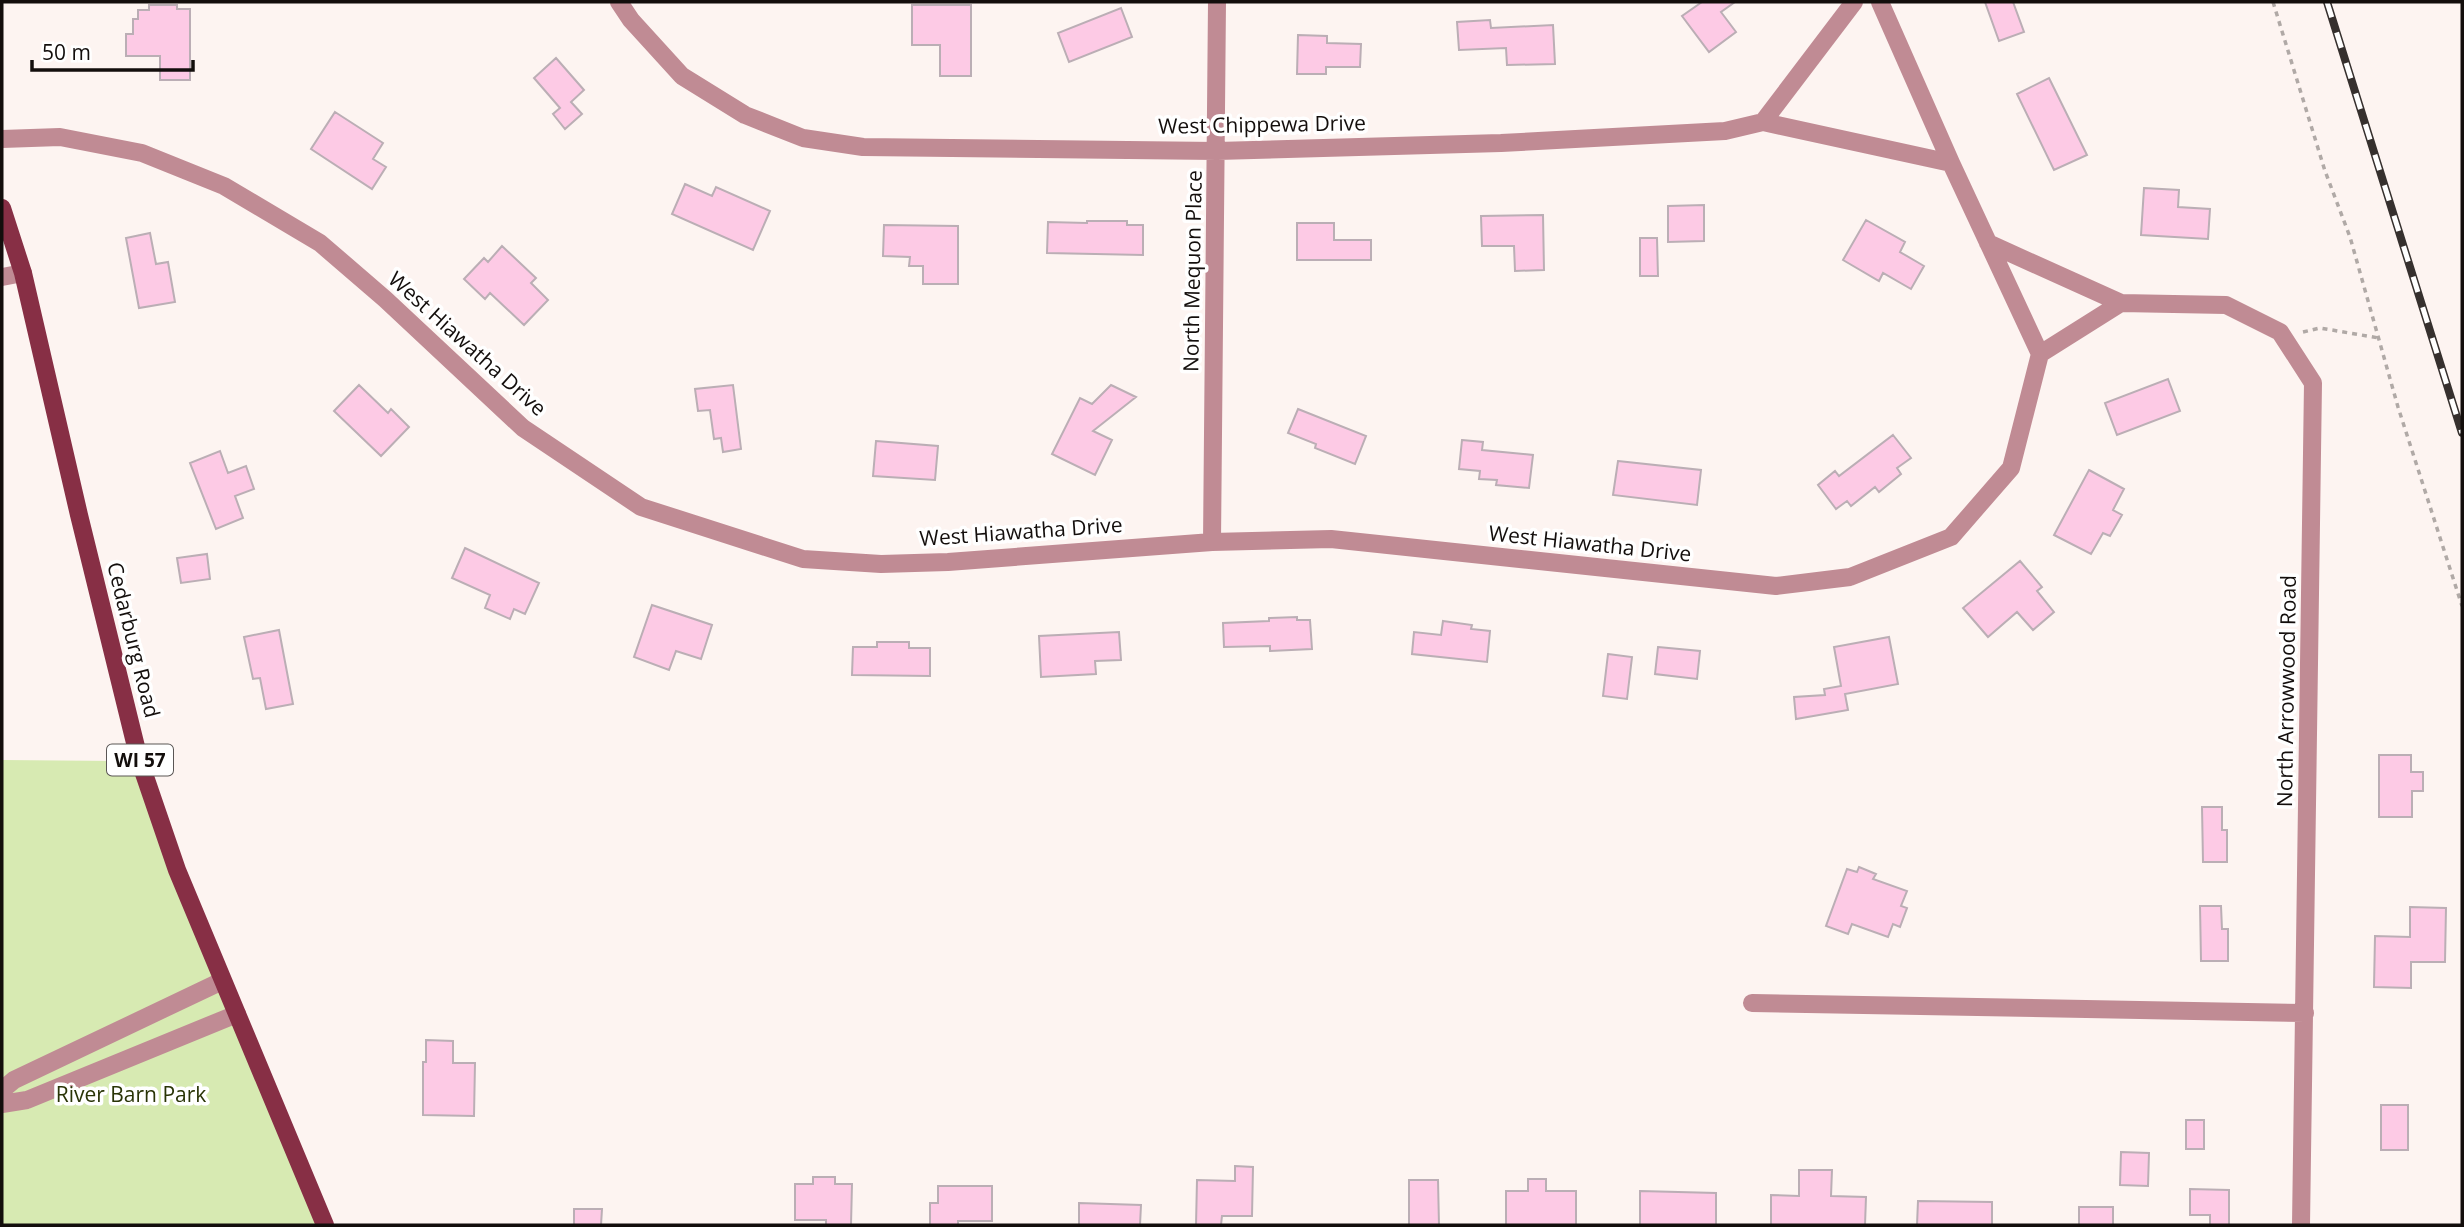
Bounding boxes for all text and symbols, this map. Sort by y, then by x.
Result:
scale bar [32,28,192,72]
text: 50 m [42,38,91,66]
street label: West Chippewa Drive [1158,108,1366,140]
street label: North Mequon Place [1176,170,1208,372]
street label: West Hiawatha Drive [383,265,553,422]
street label: West Hiawatha Drive [918,510,1123,552]
street label: West Hiawatha Drive [1487,518,1693,568]
street label: Cedarburg Road [101,559,167,720]
street label: North Arrowwood Road [2270,575,2302,807]
road number: WI 57 [107,744,173,776]
park label: River Barn Park [56,1080,206,1108]

